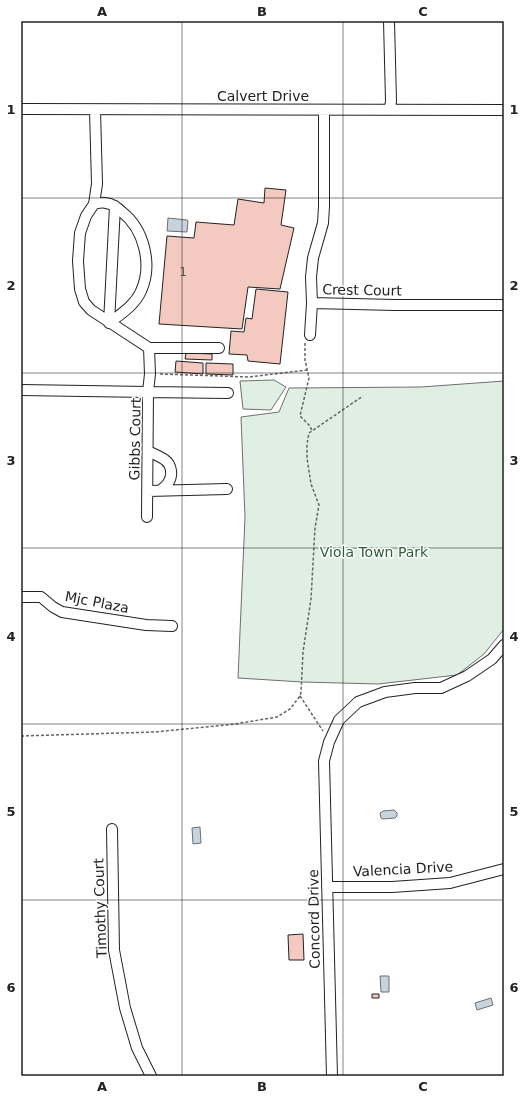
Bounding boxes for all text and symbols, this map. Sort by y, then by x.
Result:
text: A [97,4,107,19]
text: B [257,4,267,19]
text: C [418,4,428,19]
street label: Calvert Drive [217,88,309,104]
text: 1 [6,102,16,117]
text: 1 [509,102,519,117]
house number: 1 [179,265,187,279]
text: 2 [6,278,16,293]
text: 2 [509,278,519,293]
street label: Crest Court [322,281,402,299]
street label: Gibbs Court [126,397,144,480]
text: 3 [6,453,16,468]
text: 3 [509,453,519,468]
park label: Viola Town Park [320,544,429,560]
street label: Mjc Plaza [64,588,130,616]
text: 4 [6,629,16,644]
text: 4 [509,629,519,644]
text: 5 [6,804,16,819]
text: 5 [509,804,519,819]
street label: Timothy Court [90,857,110,959]
street label: Valencia Drive [352,858,454,880]
street label: Concord Drive [305,869,323,969]
text: 6 [6,980,16,995]
text: 6 [509,980,519,995]
text: A [97,1079,107,1094]
text: B [257,1079,267,1094]
text: C [418,1079,428,1094]

